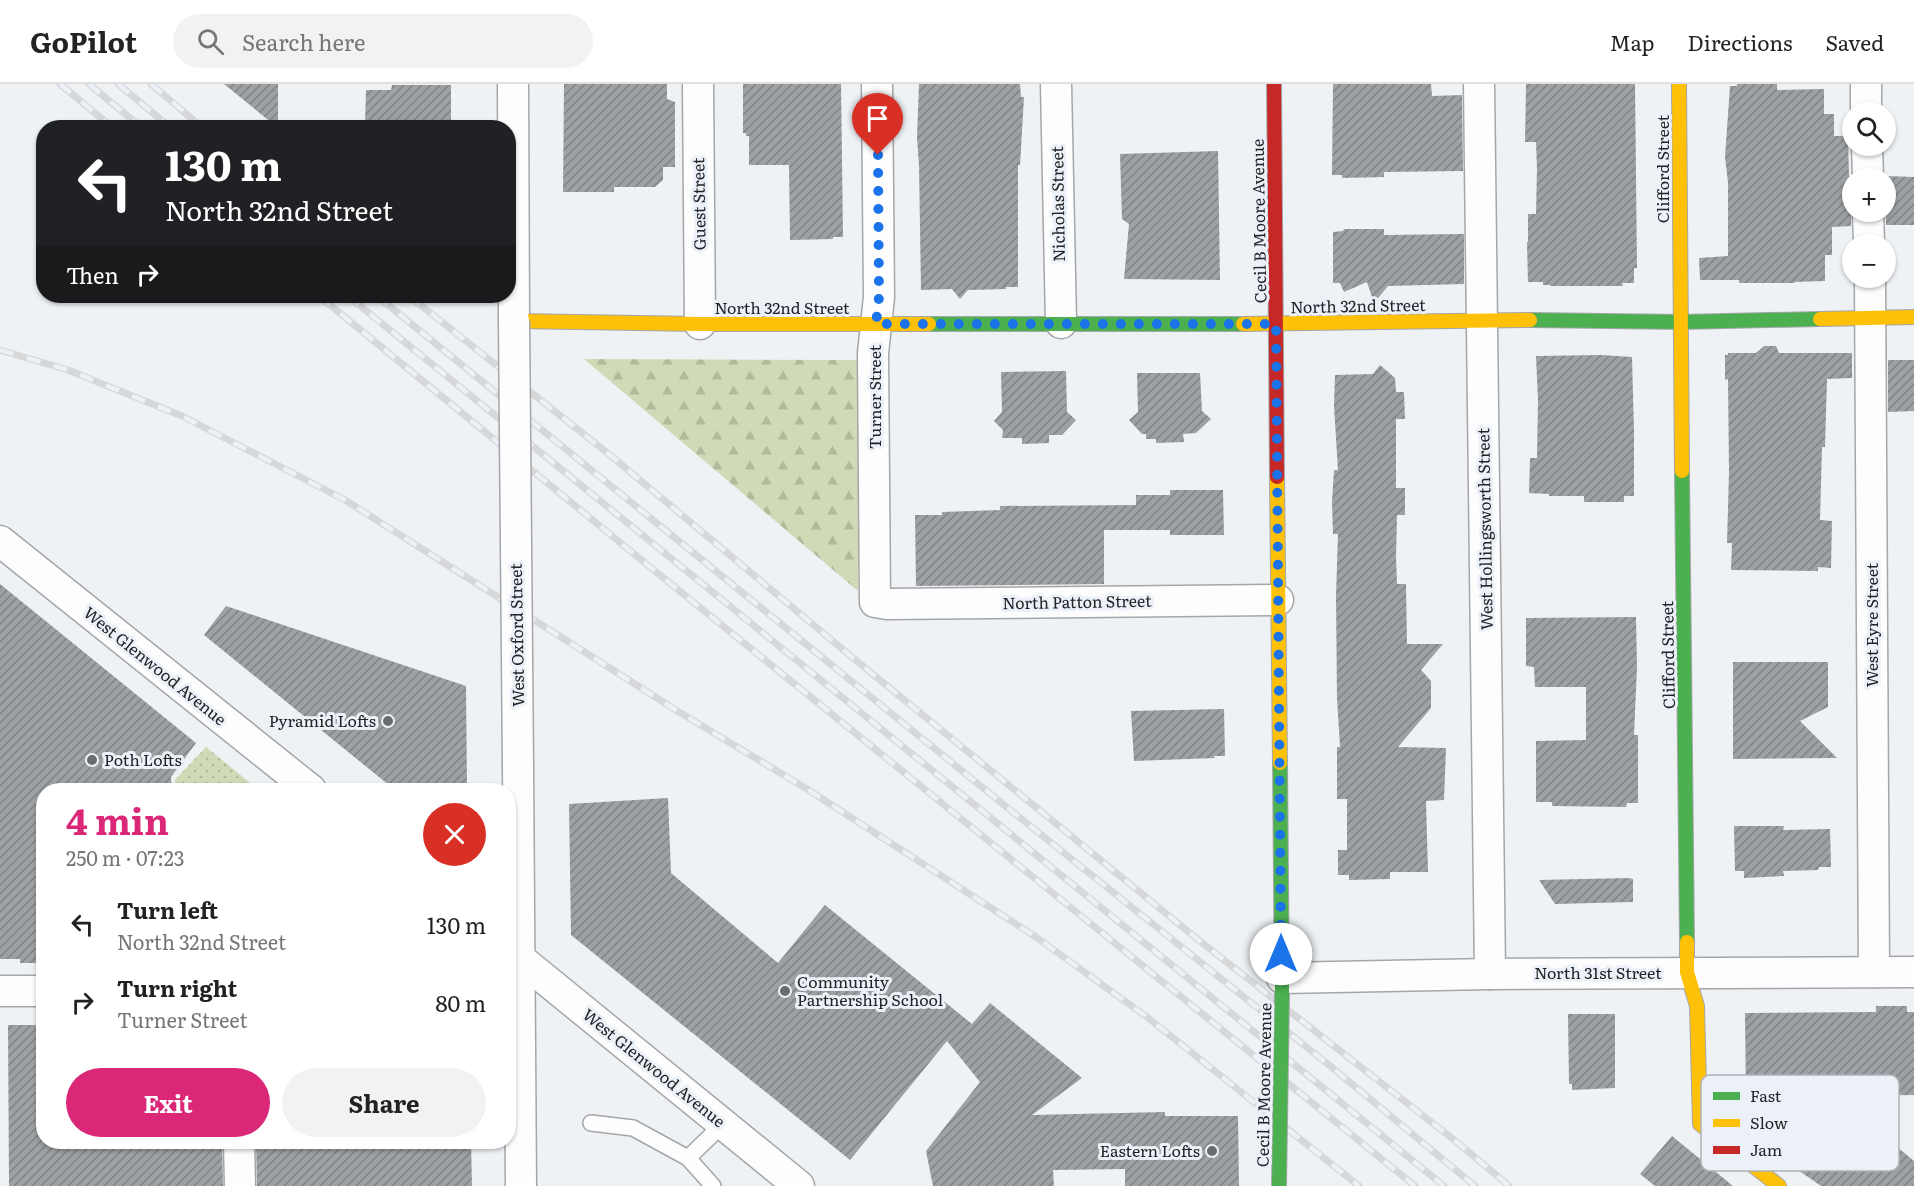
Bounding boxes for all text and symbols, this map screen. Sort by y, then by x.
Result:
search box [173,14,593,68]
text: GoPilot [30,20,137,62]
icon: search [194,25,227,58]
text: Search here [242,25,365,58]
text: Map [1610,26,1655,57]
text: Directions [1688,26,1793,57]
text: Saved [1826,26,1884,57]
pin [852,93,903,155]
icon: arrive [861,102,894,135]
map controls [1842,102,1896,288]
button: search [1842,102,1896,156]
street label: Clifford Street [1650,114,1674,223]
text: 130 m [165,132,282,194]
street label: Cecil B Moore Avenue [1245,139,1271,303]
icon: left [66,144,144,222]
street label: Nicholas Street [1044,145,1070,262]
street label: Guest Street [685,157,711,251]
button: + [1842,168,1896,222]
text: North 32nd Street [165,189,393,229]
button: − [1842,234,1896,288]
text: Then [66,258,119,291]
icon: right [131,258,164,291]
street label: North 32nd Street [1290,292,1426,318]
street label: North 32nd Street [714,295,850,319]
street label: Turner Street [862,344,886,449]
street label: West Hollingsworth Street [1470,427,1498,630]
street label: West Eyre Street [1859,562,1883,687]
street label: West Oxford Street [503,563,529,707]
street label: North Patton Street [1002,588,1152,614]
street label: West Glenwood Avenue [79,600,232,730]
street label: Clifford Street [1654,600,1680,709]
place label: Pyramid Lofts [269,708,376,732]
marker: Pyramid Lofts [381,714,395,728]
place label: Poth Lofts [104,747,182,771]
marker: Poth Lofts [85,753,99,767]
text: 4 min [66,793,169,846]
button: close [423,803,486,866]
text: 250 m · 07:23 [66,842,185,872]
text: Turn left [117,893,218,926]
icon: left [66,908,99,941]
text: 130 m [427,908,486,941]
position arrow [1249,922,1313,986]
text: North 32nd Street [117,926,286,956]
street label: North 31st Street [1534,960,1662,984]
place label: Community Partnership School [797,969,943,1011]
text: Turn right [117,971,237,1004]
marker: Community Partnership School [778,984,792,998]
icon: right [66,986,99,1019]
text: 80 m [435,986,486,1019]
street label: West Glenwood Avenue [578,1002,731,1132]
street label: Cecil B Moore Avenue [1250,1003,1276,1167]
text: Turner Street [117,1004,247,1034]
button: Exit [66,1068,270,1137]
button: Share [282,1068,486,1137]
legend [1701,1075,1899,1171]
text: Fast [1750,1083,1782,1107]
text: Slow [1750,1110,1788,1134]
text: Jam [1750,1137,1783,1161]
place label: Eastern Lofts [1100,1138,1200,1162]
marker: Eastern Lofts [1205,1144,1219,1158]

